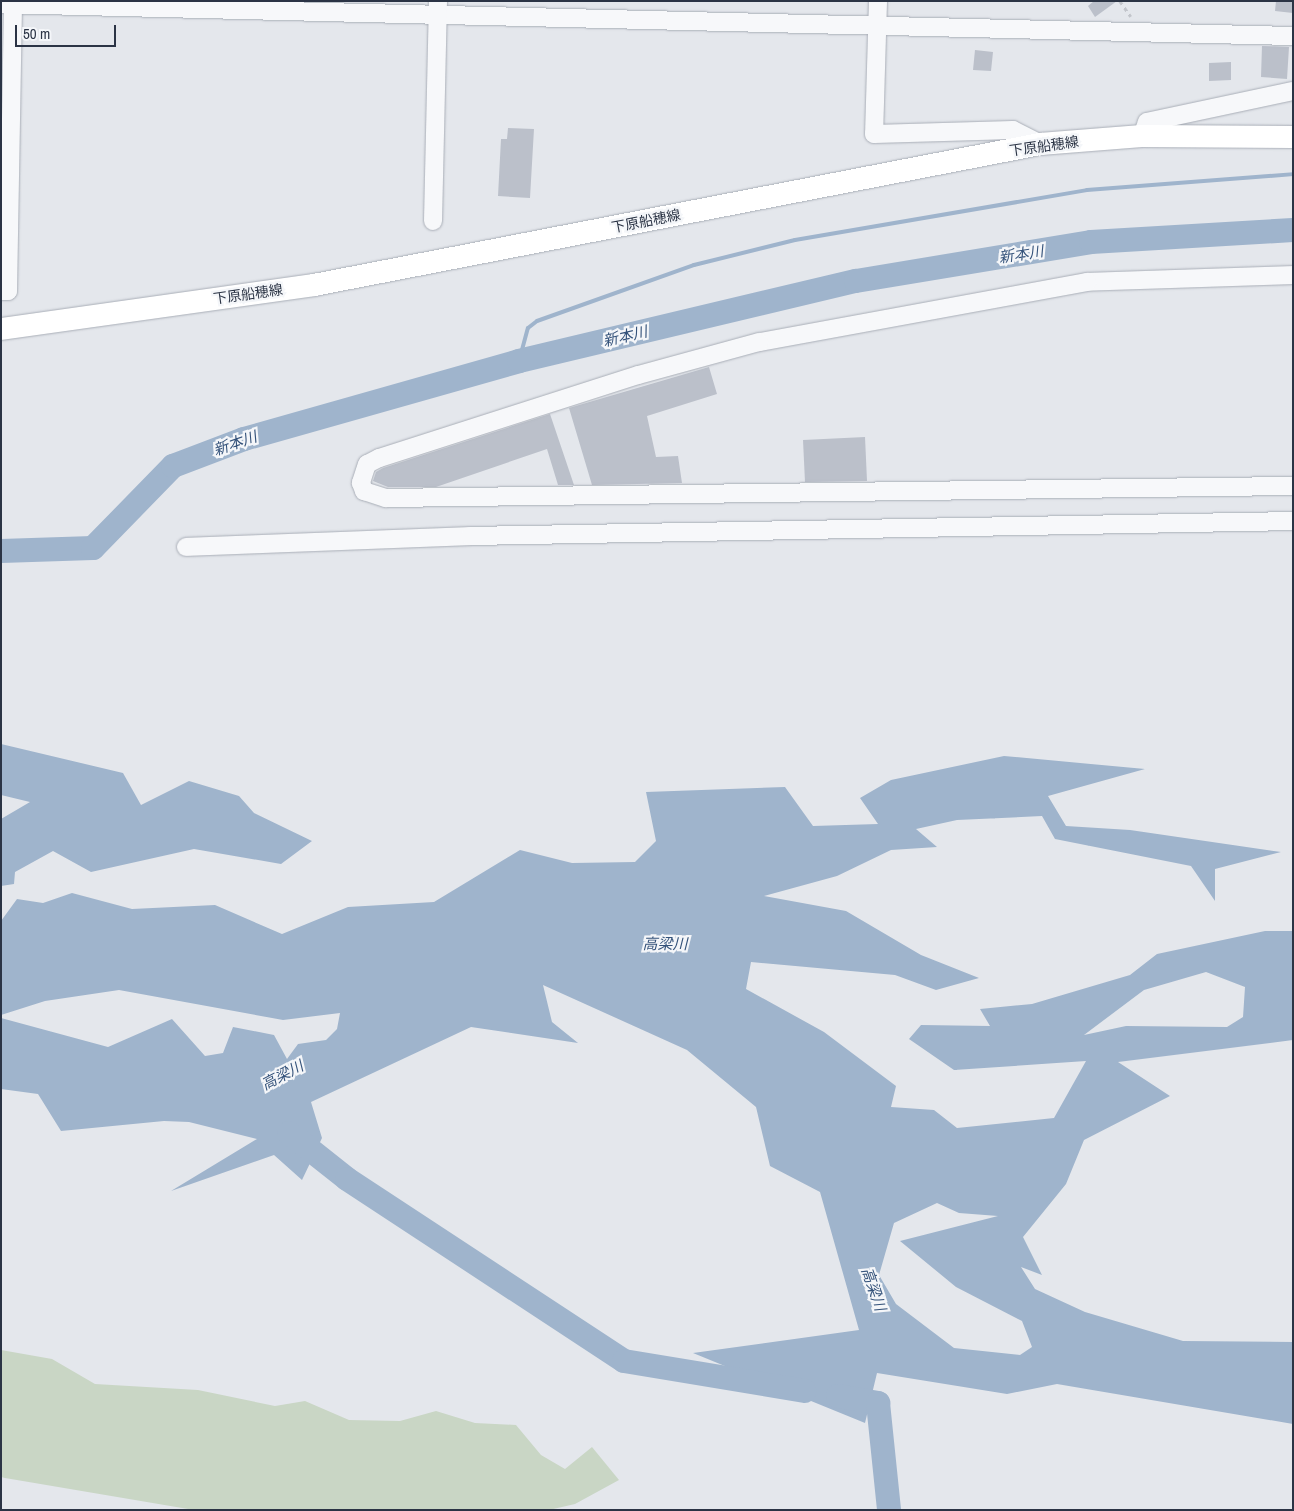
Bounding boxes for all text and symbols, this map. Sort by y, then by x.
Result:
scale bar [18,15,119,47]
text: 50 m [23,23,50,44]
street label: 下原船穂線 [1008,133,1080,159]
street label: 下原船穂線 [610,206,682,236]
water label: 新本川 [997,242,1045,266]
street label: 下原船穂線 [212,281,284,307]
water label: 新本川 [601,322,649,350]
water label: 新本川 [211,427,259,459]
water label: 高梁川 [643,935,687,953]
water label: 高梁川 [258,1056,306,1094]
water label: 高梁川 [858,1265,890,1313]

